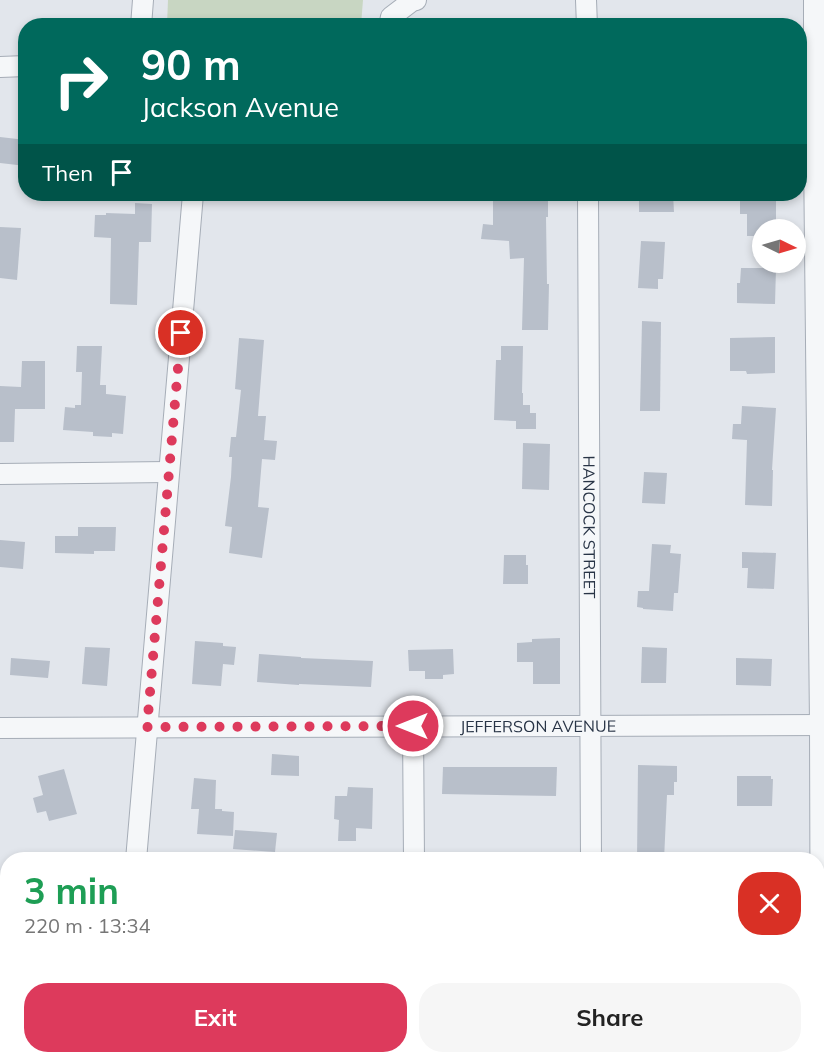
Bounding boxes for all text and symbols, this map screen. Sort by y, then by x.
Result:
text: 90 m [141,38,241,91]
icon: right [42,42,120,120]
text: Jackson Avenue [141,90,339,124]
icon: arrive [105,156,138,189]
text: Then [42,159,93,187]
north arrow [752,219,806,273]
map controls [752,219,806,273]
pin [155,307,206,358]
icon: arrive [164,316,197,349]
street label: HANCOCK STREET [579,455,600,599]
position arrow [381,694,445,758]
street label: JEFFERSON AVENUE [460,716,616,736]
text: 3 min [24,868,119,913]
button: close [738,872,801,935]
text: 220 m · 13:34 [24,913,150,938]
button: Exit [24,983,407,1052]
button: Share [419,983,801,1052]

